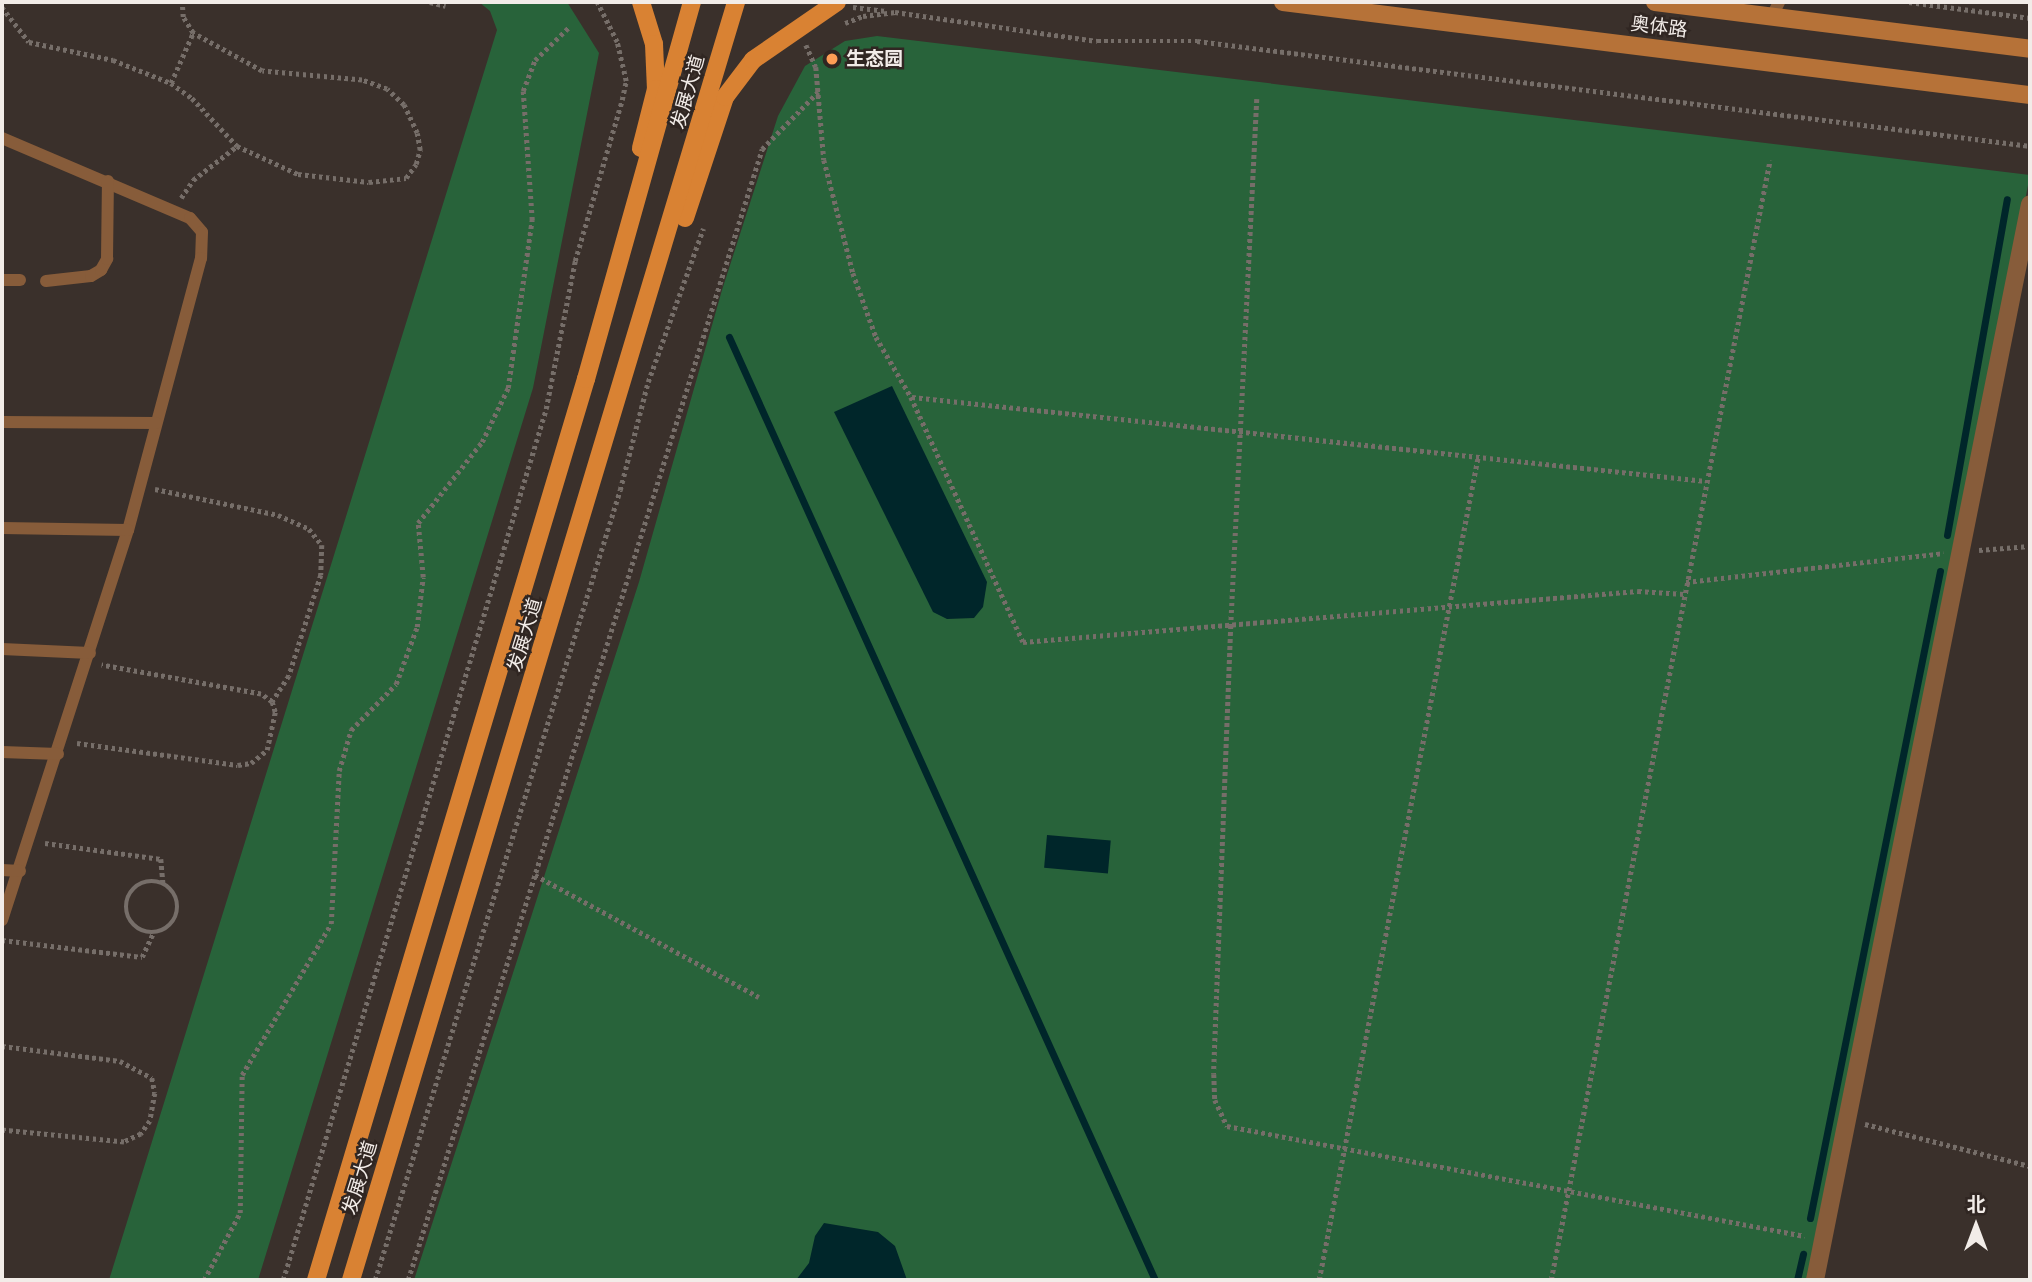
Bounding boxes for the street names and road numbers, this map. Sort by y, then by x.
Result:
street label: 奥体路 [1629,12,1689,42]
street label: 发展大道 [667,52,709,132]
street label: 发展大道 [503,595,547,675]
street label: 发展大道 [338,1138,382,1218]

